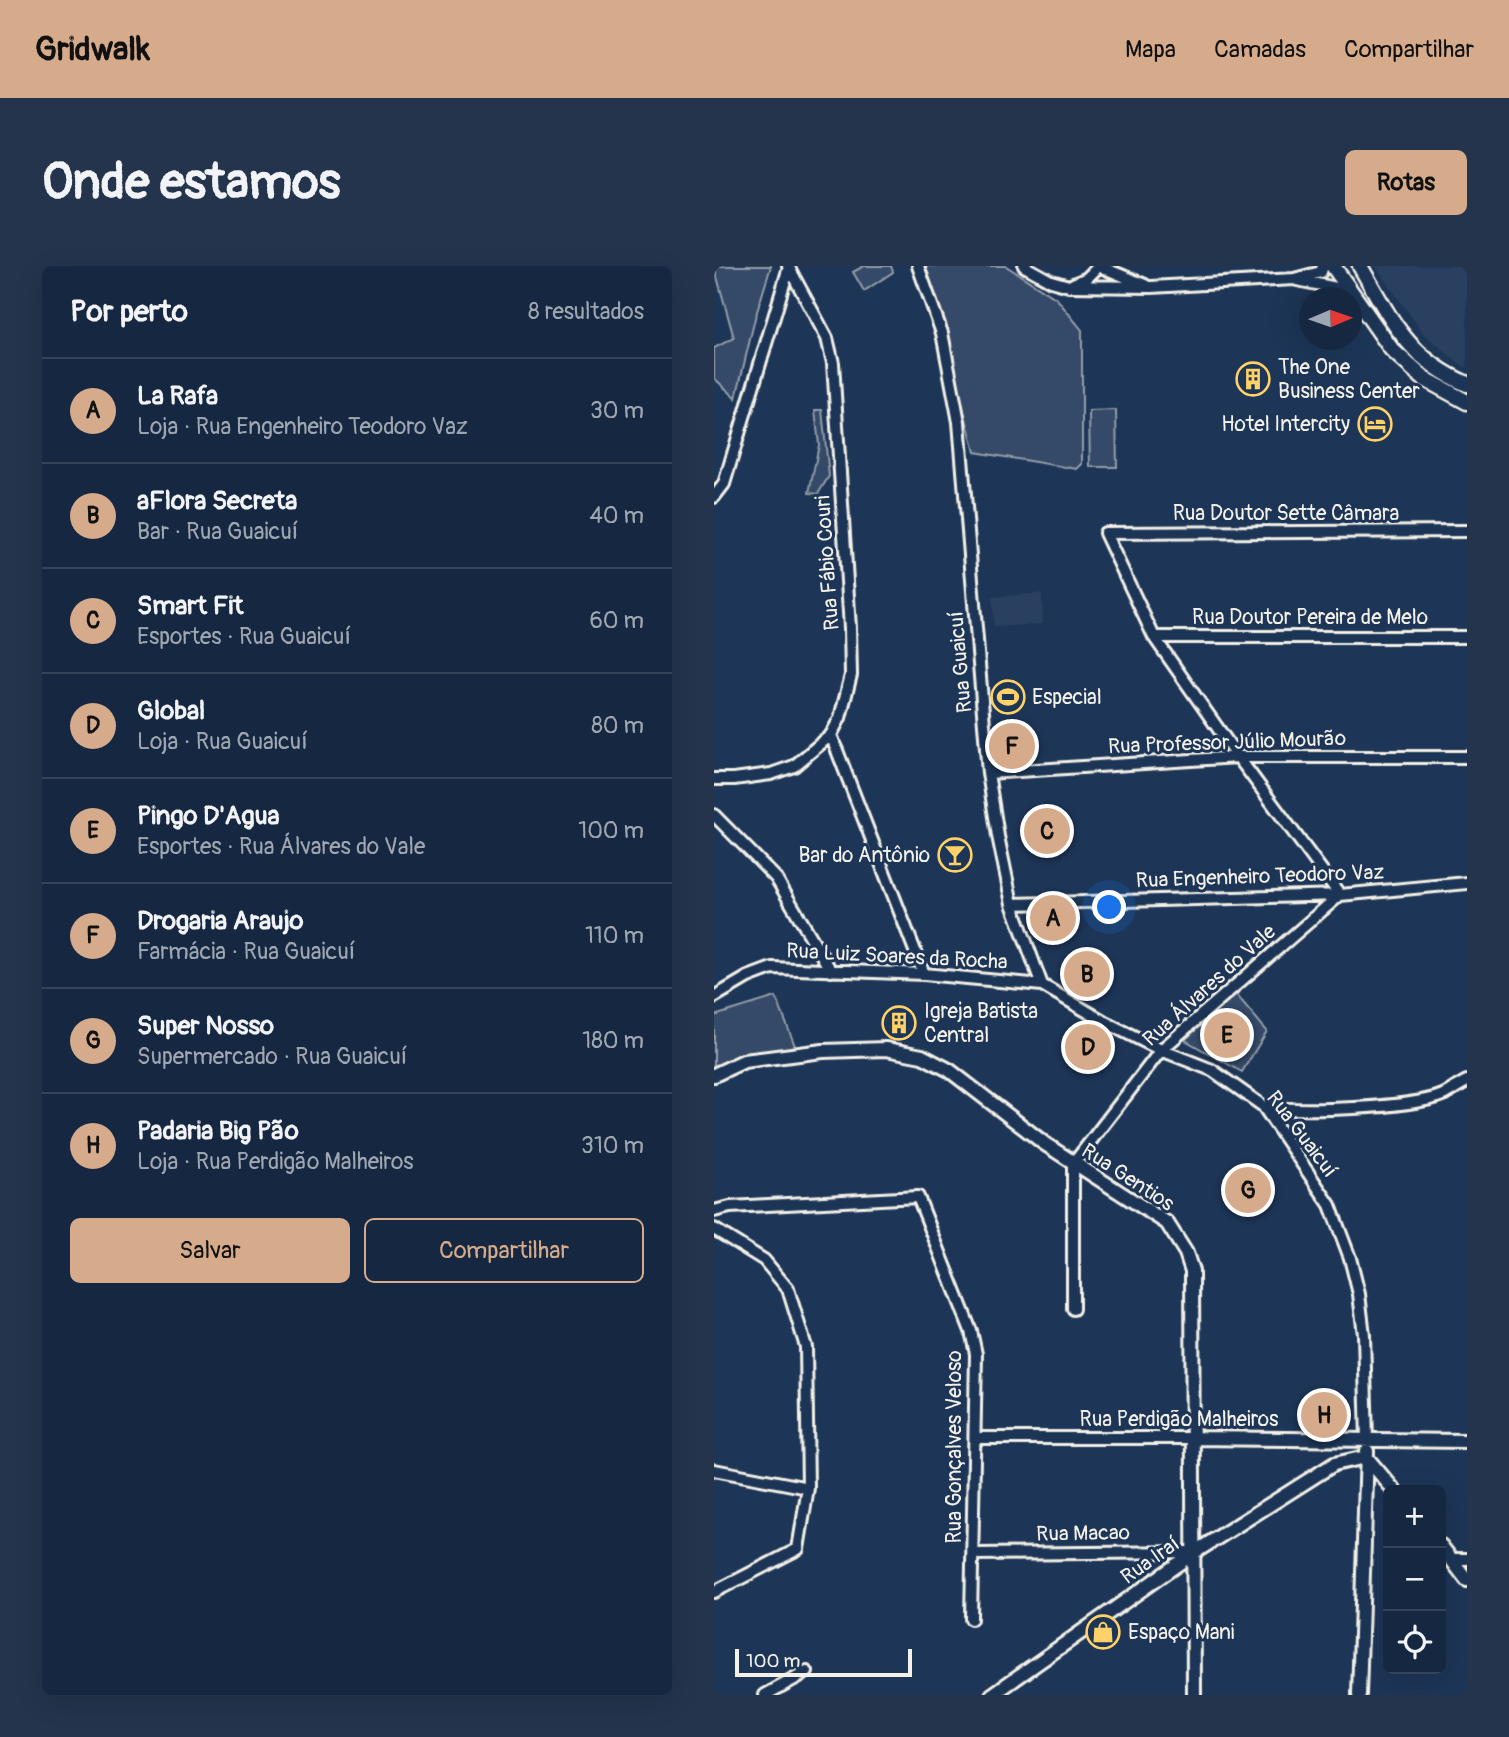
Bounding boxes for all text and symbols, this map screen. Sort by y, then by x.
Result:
text: Gridwalk [35,29,150,70]
text: Mapa [1125,35,1176,64]
text: Camadas [1214,35,1306,64]
text: Compartilhar [1344,35,1474,64]
button: Rotas [1345,150,1467,215]
text: Onde estamos [42,152,340,213]
north arrow [1299,287,1362,350]
text: Por perto [70,293,188,330]
text: 8 resultados [528,297,644,326]
place label: The One Business Center [1278,354,1420,405]
building icon: The One Business Center [1234,360,1272,398]
text: La Rafa [137,380,218,412]
text: A [86,396,100,425]
text: 30 m [590,396,644,425]
hotel icon: Hotel Intercity [1356,405,1394,443]
place label: Hotel Intercity [1221,411,1350,438]
text: Loja · Rua Engenheiro Teodoro Vaz [137,412,468,441]
text: aFlora Secreta [137,485,297,517]
street label: Rua Fábio Couri [809,494,846,631]
street label: Rua Doutor Sette Câmara [1173,500,1399,527]
text: B [86,501,100,530]
text: 40 m [590,501,644,530]
text: Bar · Rua Guaicuí [137,517,298,546]
text: Smart Fit [137,590,244,622]
street label: Rua Doutor Pereira de Melo [1192,604,1428,631]
text: C [86,606,100,635]
text: 60 m [589,606,644,635]
street label: Rua Guaicuí [943,610,978,714]
text: Esportes · Rua Guaicuí [137,622,351,651]
sports icon: Especial [989,678,1027,716]
place label: Especial [1032,684,1102,711]
text: Global [137,695,205,727]
text: D [86,711,100,740]
text: 80 m [591,711,644,740]
pin: F [989,720,1035,772]
street label: Rua Professor Júlio Mourão [1107,725,1347,760]
text: Loja · Rua Guaicuí [137,727,308,756]
text: Pingo D'Agua [137,800,280,832]
pin: C [1024,805,1070,857]
text: E [87,816,99,845]
text: 100 m [578,816,644,845]
text: Esportes · Rua Álvares do Vale [137,832,425,861]
bar icon: Bar do Antônio [936,836,974,874]
place label: Bar do Antônio [798,842,930,869]
street label: Rua Engenheiro Teodoro Vaz [1135,859,1385,894]
your location [1092,890,1126,924]
pin: A [1030,892,1076,944]
text: Drogaria Araujo [137,905,304,937]
street label: Rua Álvares do Vale [1137,918,1282,1052]
text: F [86,921,100,950]
text: 110 m [585,921,644,950]
text: Farmácia · Rua Guaicuí [137,937,355,966]
street label: Rua Luiz Soares da Rocha [786,937,1008,976]
pin: B [1064,948,1110,1000]
place label: Igreja Batista Central [924,998,1038,1049]
building icon: Igreja Batista Central [880,1004,918,1042]
pin: E [1204,1009,1250,1061]
text: Super Nosso [137,1010,274,1042]
pin: D [1065,1021,1111,1073]
text: G [85,1026,101,1055]
text: 180 m [582,1026,644,1055]
text: Supermercado · Rua Guaicuí [137,1042,407,1071]
street label: Rua Guaicuí [1260,1085,1343,1183]
text: Padaria Big Pão [137,1115,299,1147]
text: H [86,1131,100,1160]
text: 310 m [581,1131,644,1160]
street label: Rua Gentios [1076,1137,1180,1218]
text: Loja · Rua Perdigão Malheiros [137,1147,414,1176]
pin: G [1225,1164,1271,1216]
button: Salvar [70,1218,350,1283]
button: Compartilhar [364,1218,644,1283]
street label: Rua Gonçalves Veloso [941,1350,968,1544]
pin: H [1301,1389,1347,1441]
street label: Rua Perdigão Malheiros [1080,1406,1279,1433]
map controls [1383,1485,1446,1674]
button: + [1383,1485,1446,1548]
street label: Rua Macao [1036,1519,1130,1548]
street label: Rua Iraí [1115,1530,1185,1590]
button: − [1383,1548,1446,1611]
button: locate [1383,1611,1446,1674]
shop icon: Espaço Mani [1084,1613,1122,1651]
place label: Espaço Mani [1128,1619,1235,1646]
scale bar [735,1646,912,1678]
text: 100 m [746,1649,800,1673]

